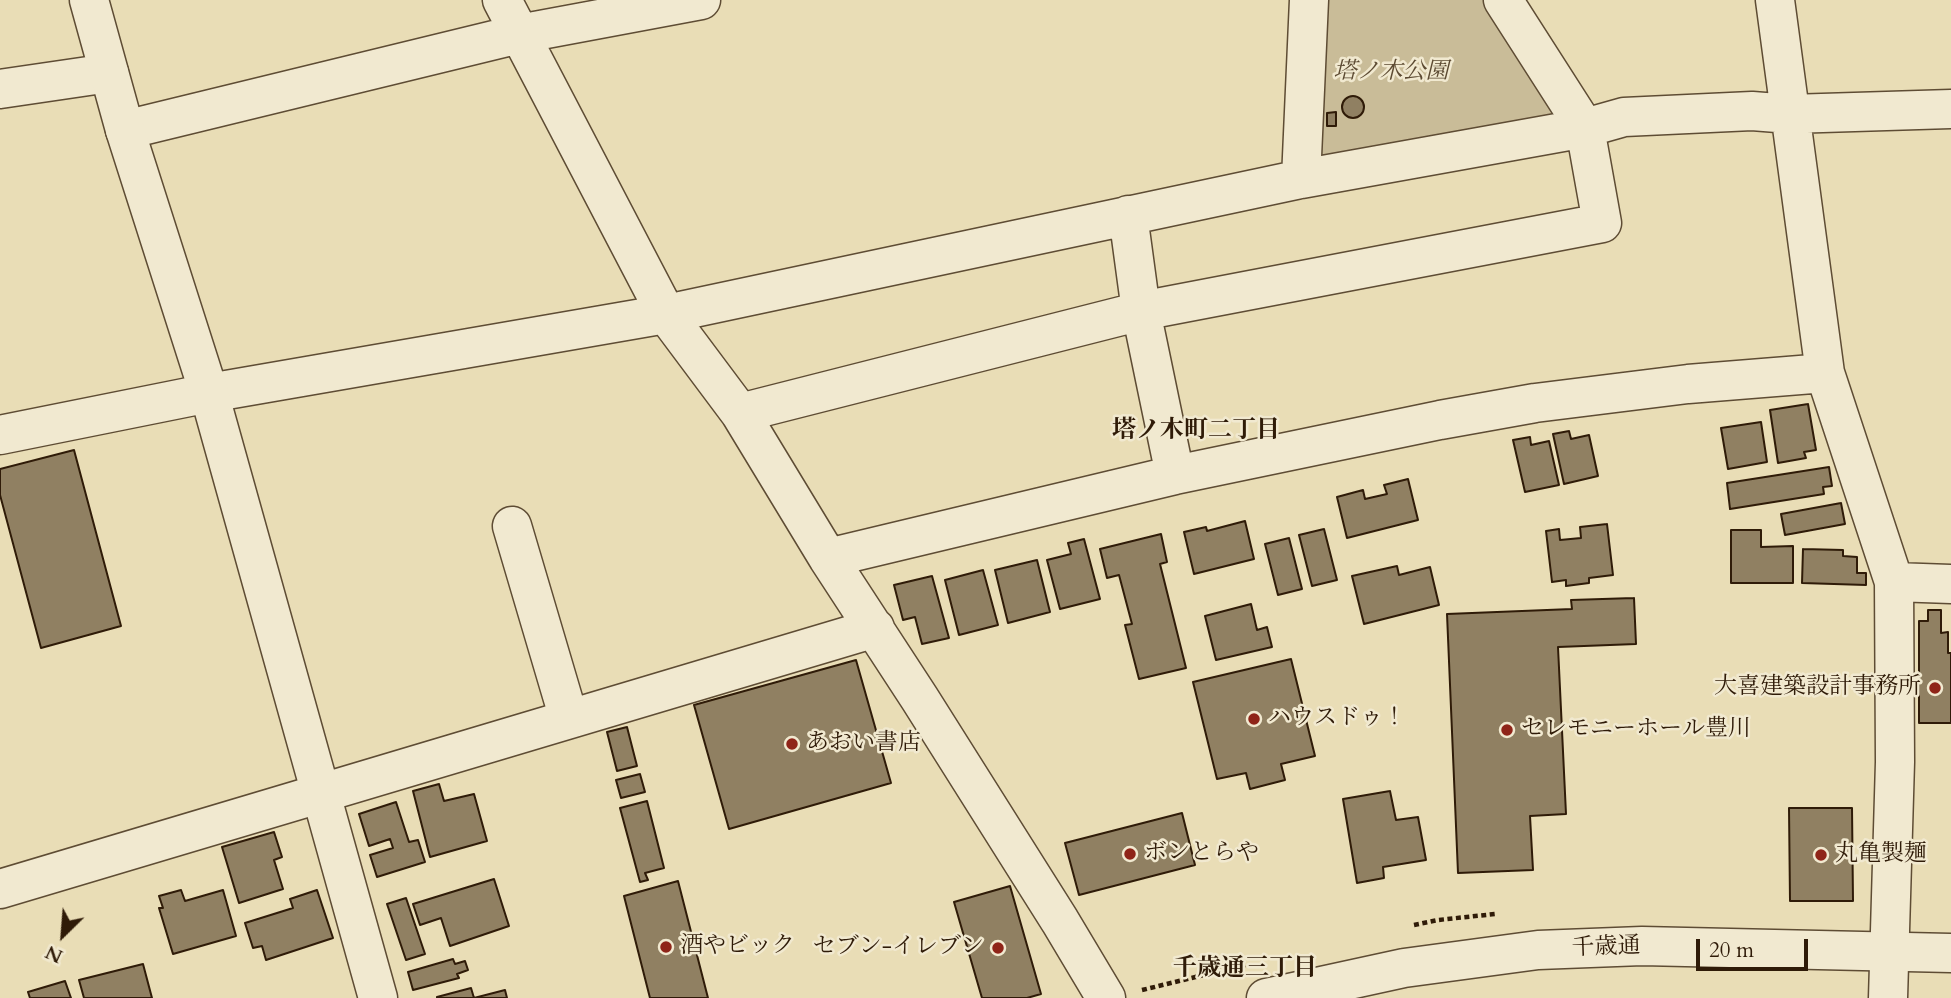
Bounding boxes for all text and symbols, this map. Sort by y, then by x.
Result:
park label: 塔ノ木公園 [1334,59,1448,87]
district label: 塔ノ木町二丁目 [1112,417,1280,445]
place label: 大喜建築設計事務所 [1714,674,1921,702]
marker: 大喜建築設計事務所 [1927,680,1943,696]
place label: ハウスドゥ！ [1268,705,1406,733]
marker: ハウスドゥ！ [1246,711,1262,727]
place label: セレモニーホール豊川 [1521,716,1751,744]
marker: セレモニーホール豊川 [1499,722,1515,738]
place label: あおい書店 [806,730,921,758]
marker: あおい書店 [784,736,800,752]
place label: ボンとらや [1144,840,1259,868]
place label: 丸亀製麺 [1835,841,1927,869]
marker: ボンとらや [1122,846,1138,862]
marker: 丸亀製麺 [1813,847,1829,863]
north arrow [28,900,98,970]
scale bar [1699,925,1811,969]
place label: 酒やビック [680,933,795,961]
street label: 千歳通 [1571,933,1641,963]
place label: セブン-イレブン [813,934,984,962]
text: 20 m [1709,936,1754,965]
text: N [41,939,67,969]
marker: 酒やビック [658,939,674,955]
marker: セブン-イレブン [990,940,1006,956]
district label: 千歳通三丁目 [1173,955,1317,983]

